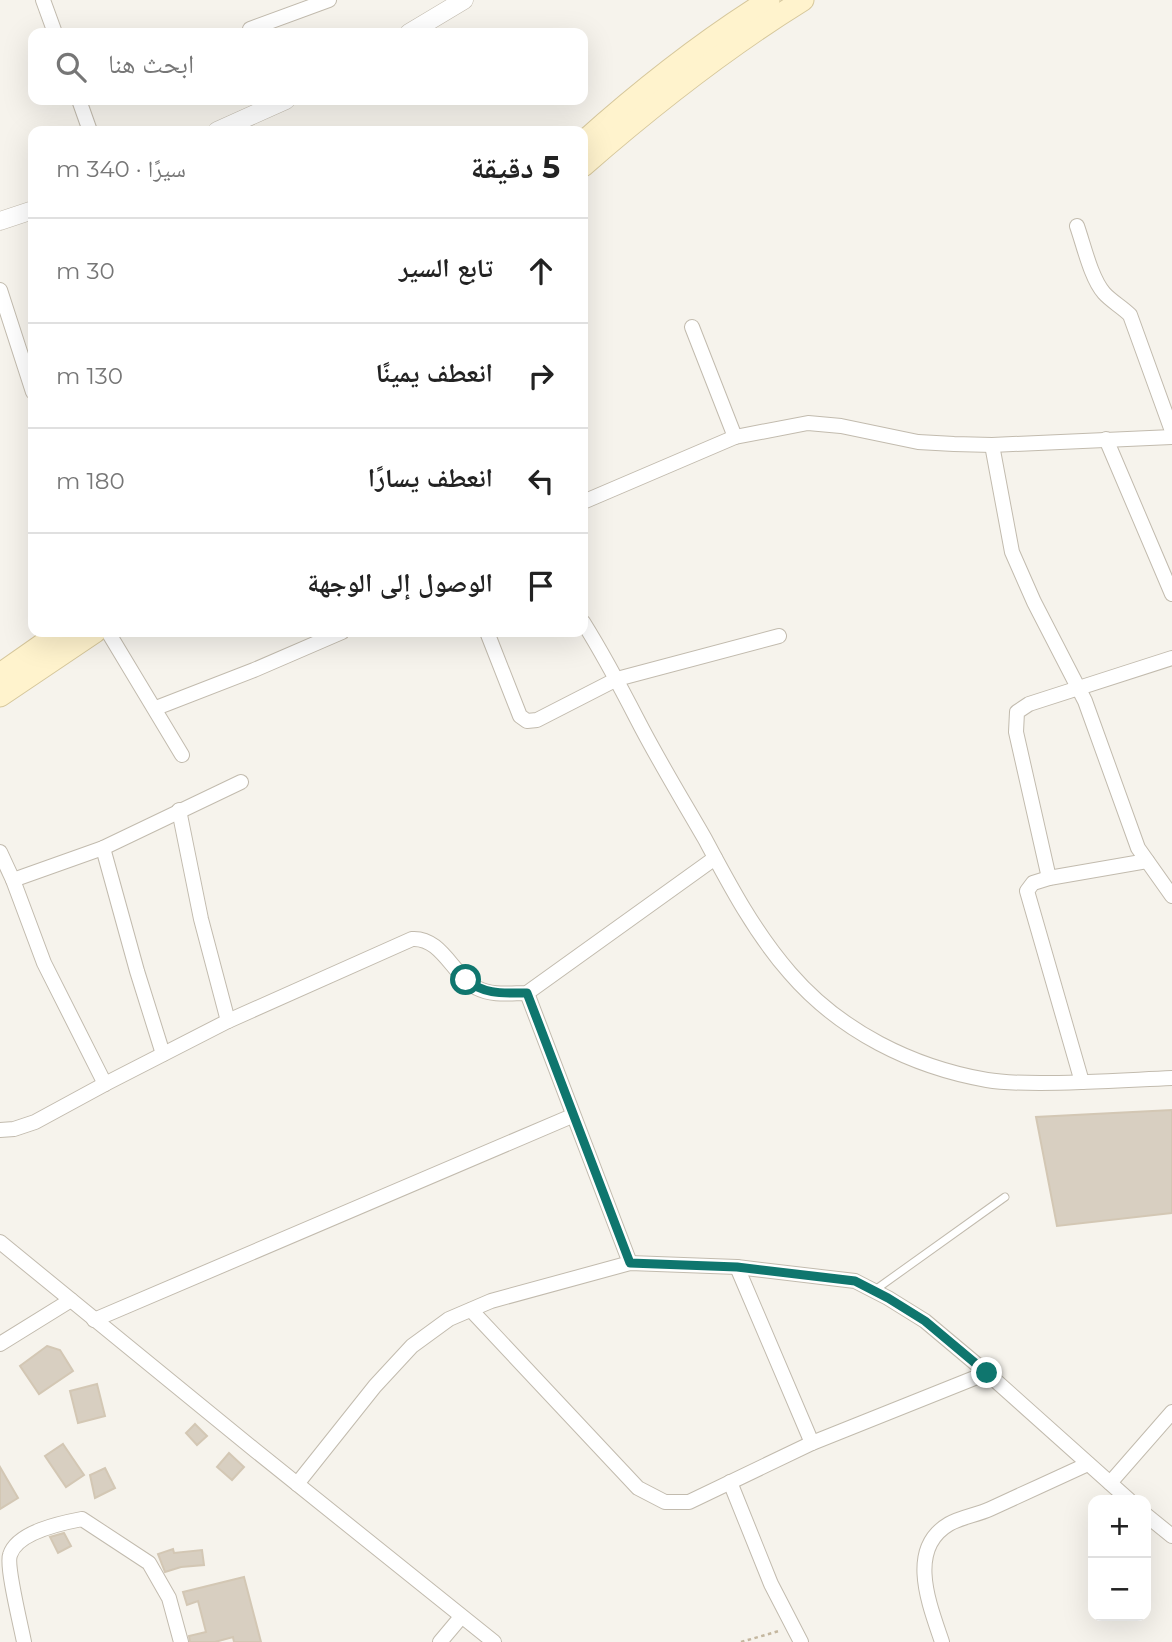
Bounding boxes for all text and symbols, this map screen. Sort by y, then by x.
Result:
search box [28,28,588,105]
icon: search [52,48,90,86]
text: ابحث هنا [108,48,194,80]
text: 5 دقيقة [471,149,560,186]
text: سيرًا · 340 m [56,155,186,183]
text: تابع السير [399,252,493,284]
icon: ahead [522,252,560,290]
text: 30 m [56,257,115,285]
text: انعطف يمينًا [375,357,493,389]
icon: right [522,357,560,395]
text: 130 m [56,362,123,390]
text: انعطف يسارًا [368,462,493,494]
icon: left [522,462,560,500]
text: 180 m [56,467,125,495]
text: الوصول إلى الوجهة [307,567,493,599]
icon: arrive [522,567,560,605]
route start [450,964,481,995]
route end [971,1357,1002,1388]
map controls [1088,1495,1151,1621]
button: + [1088,1495,1151,1558]
button: − [1088,1558,1151,1621]

